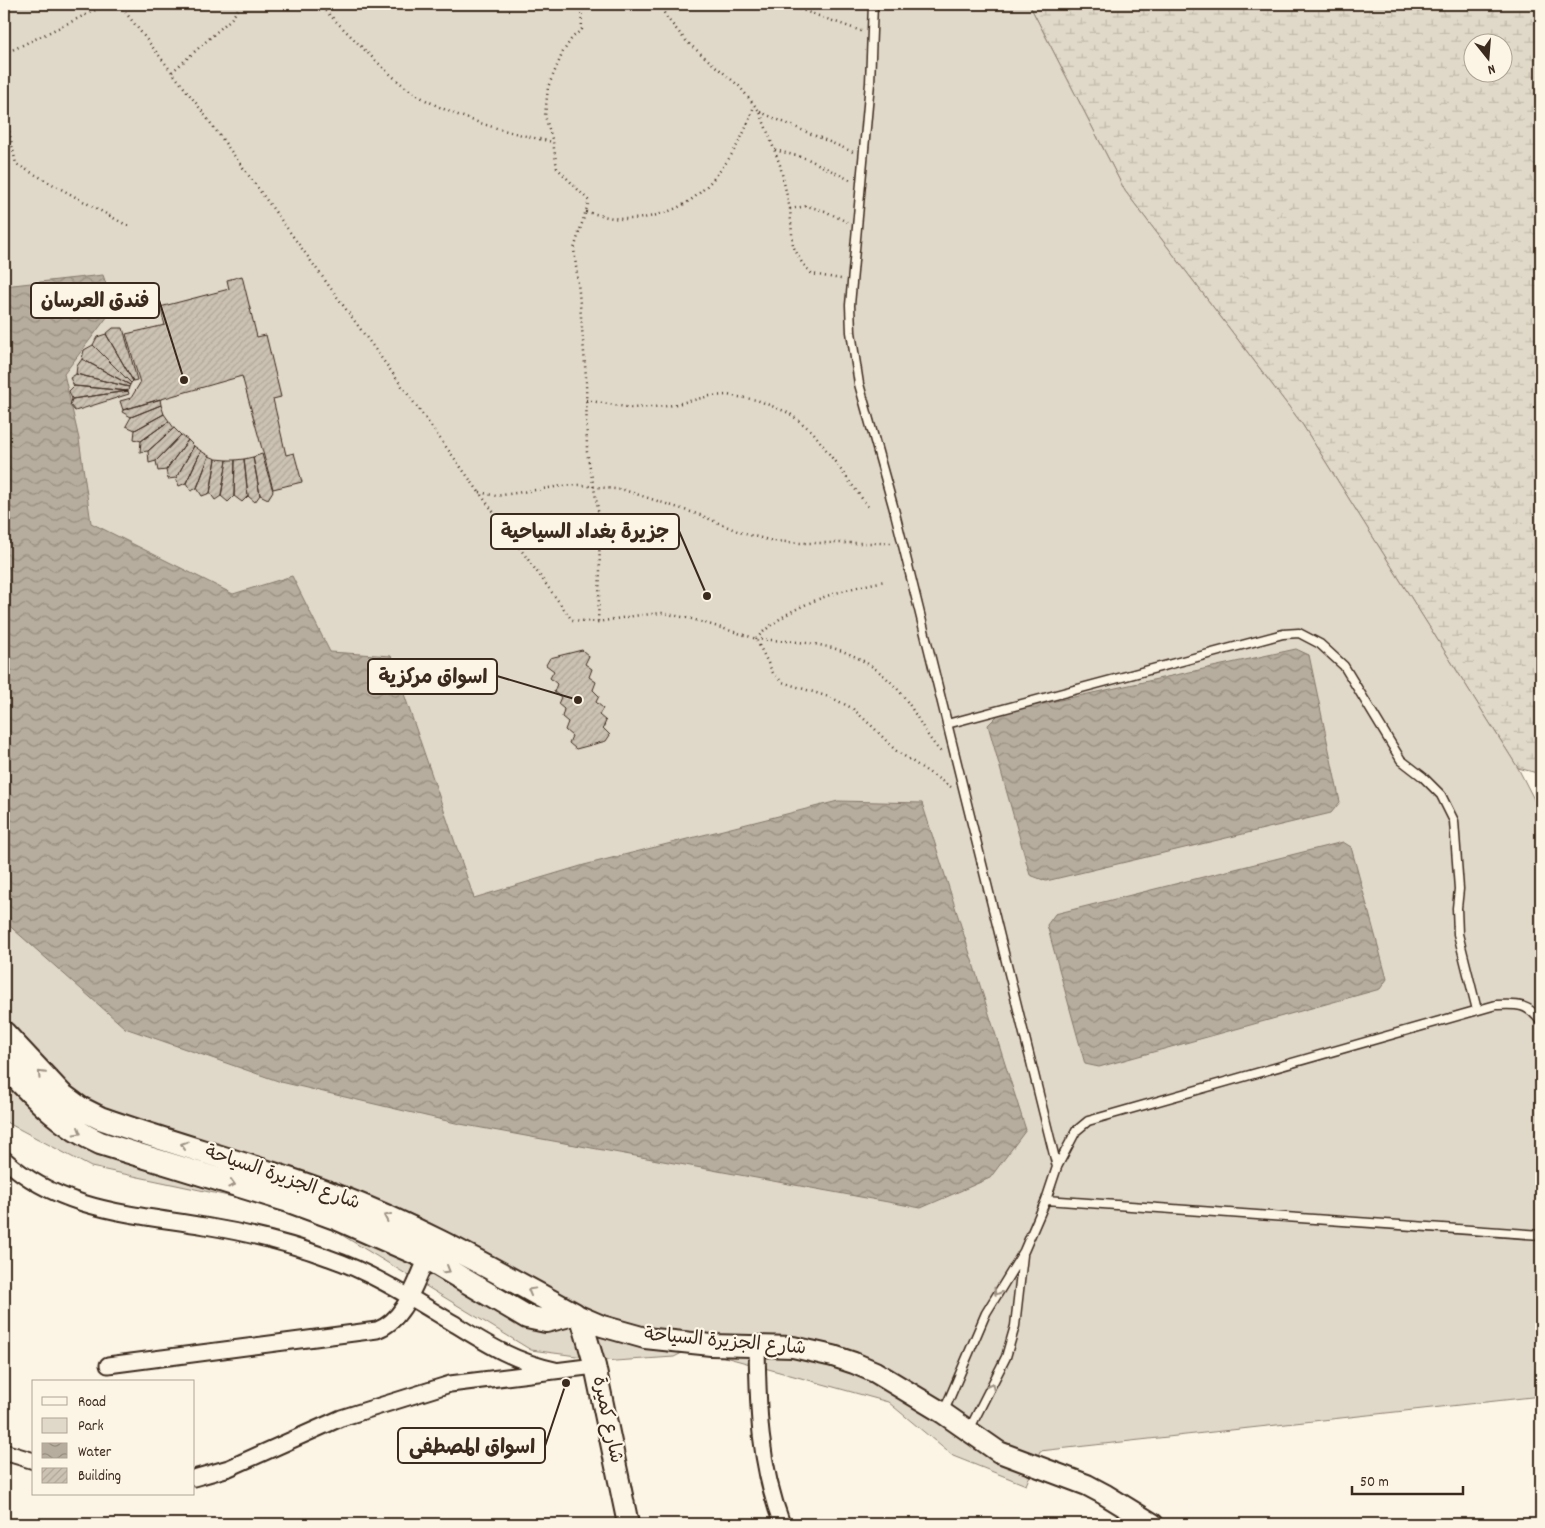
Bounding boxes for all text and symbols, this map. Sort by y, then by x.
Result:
north arrow [1462,32,1512,82]
text: N [1485,58,1497,79]
callout: فندق العرسان [31,283,159,318]
text: فندق العرسان [41,289,149,317]
callout: جزيرة بغداد السياحية [491,514,679,549]
text: جزيرة بغداد السياحية [501,520,669,548]
callout: اسواق مركزية [368,659,497,694]
text: اسواق مركزية [378,665,488,693]
one-way arrow [38,1071,47,1080]
one-way arrow [73,1126,82,1136]
street label: شارع الجزيرة السياحة [201,1140,363,1218]
one-way arrow [180,1141,189,1151]
one-way arrow [227,1178,236,1188]
one-way arrow [383,1212,392,1223]
one-way arrow [442,1264,451,1274]
one-way arrow [527,1287,536,1297]
one-way arrow [994,1287,1004,1296]
street label: شارع الجزيرة السياحة [643,1322,807,1364]
street label: شارع كميرة [584,1374,628,1466]
legend [32,1380,195,1496]
one-way arrow [985,1382,995,1391]
text: Road [78,1392,106,1414]
text: Park [78,1416,104,1438]
callout: اسواق المصطفى [398,1428,545,1463]
text: اسواق المصطفى [409,1435,535,1463]
text: Water [78,1442,112,1464]
scale bar [1352,1463,1464,1495]
text: Building [78,1466,121,1488]
text: 50 m [1360,1472,1389,1494]

